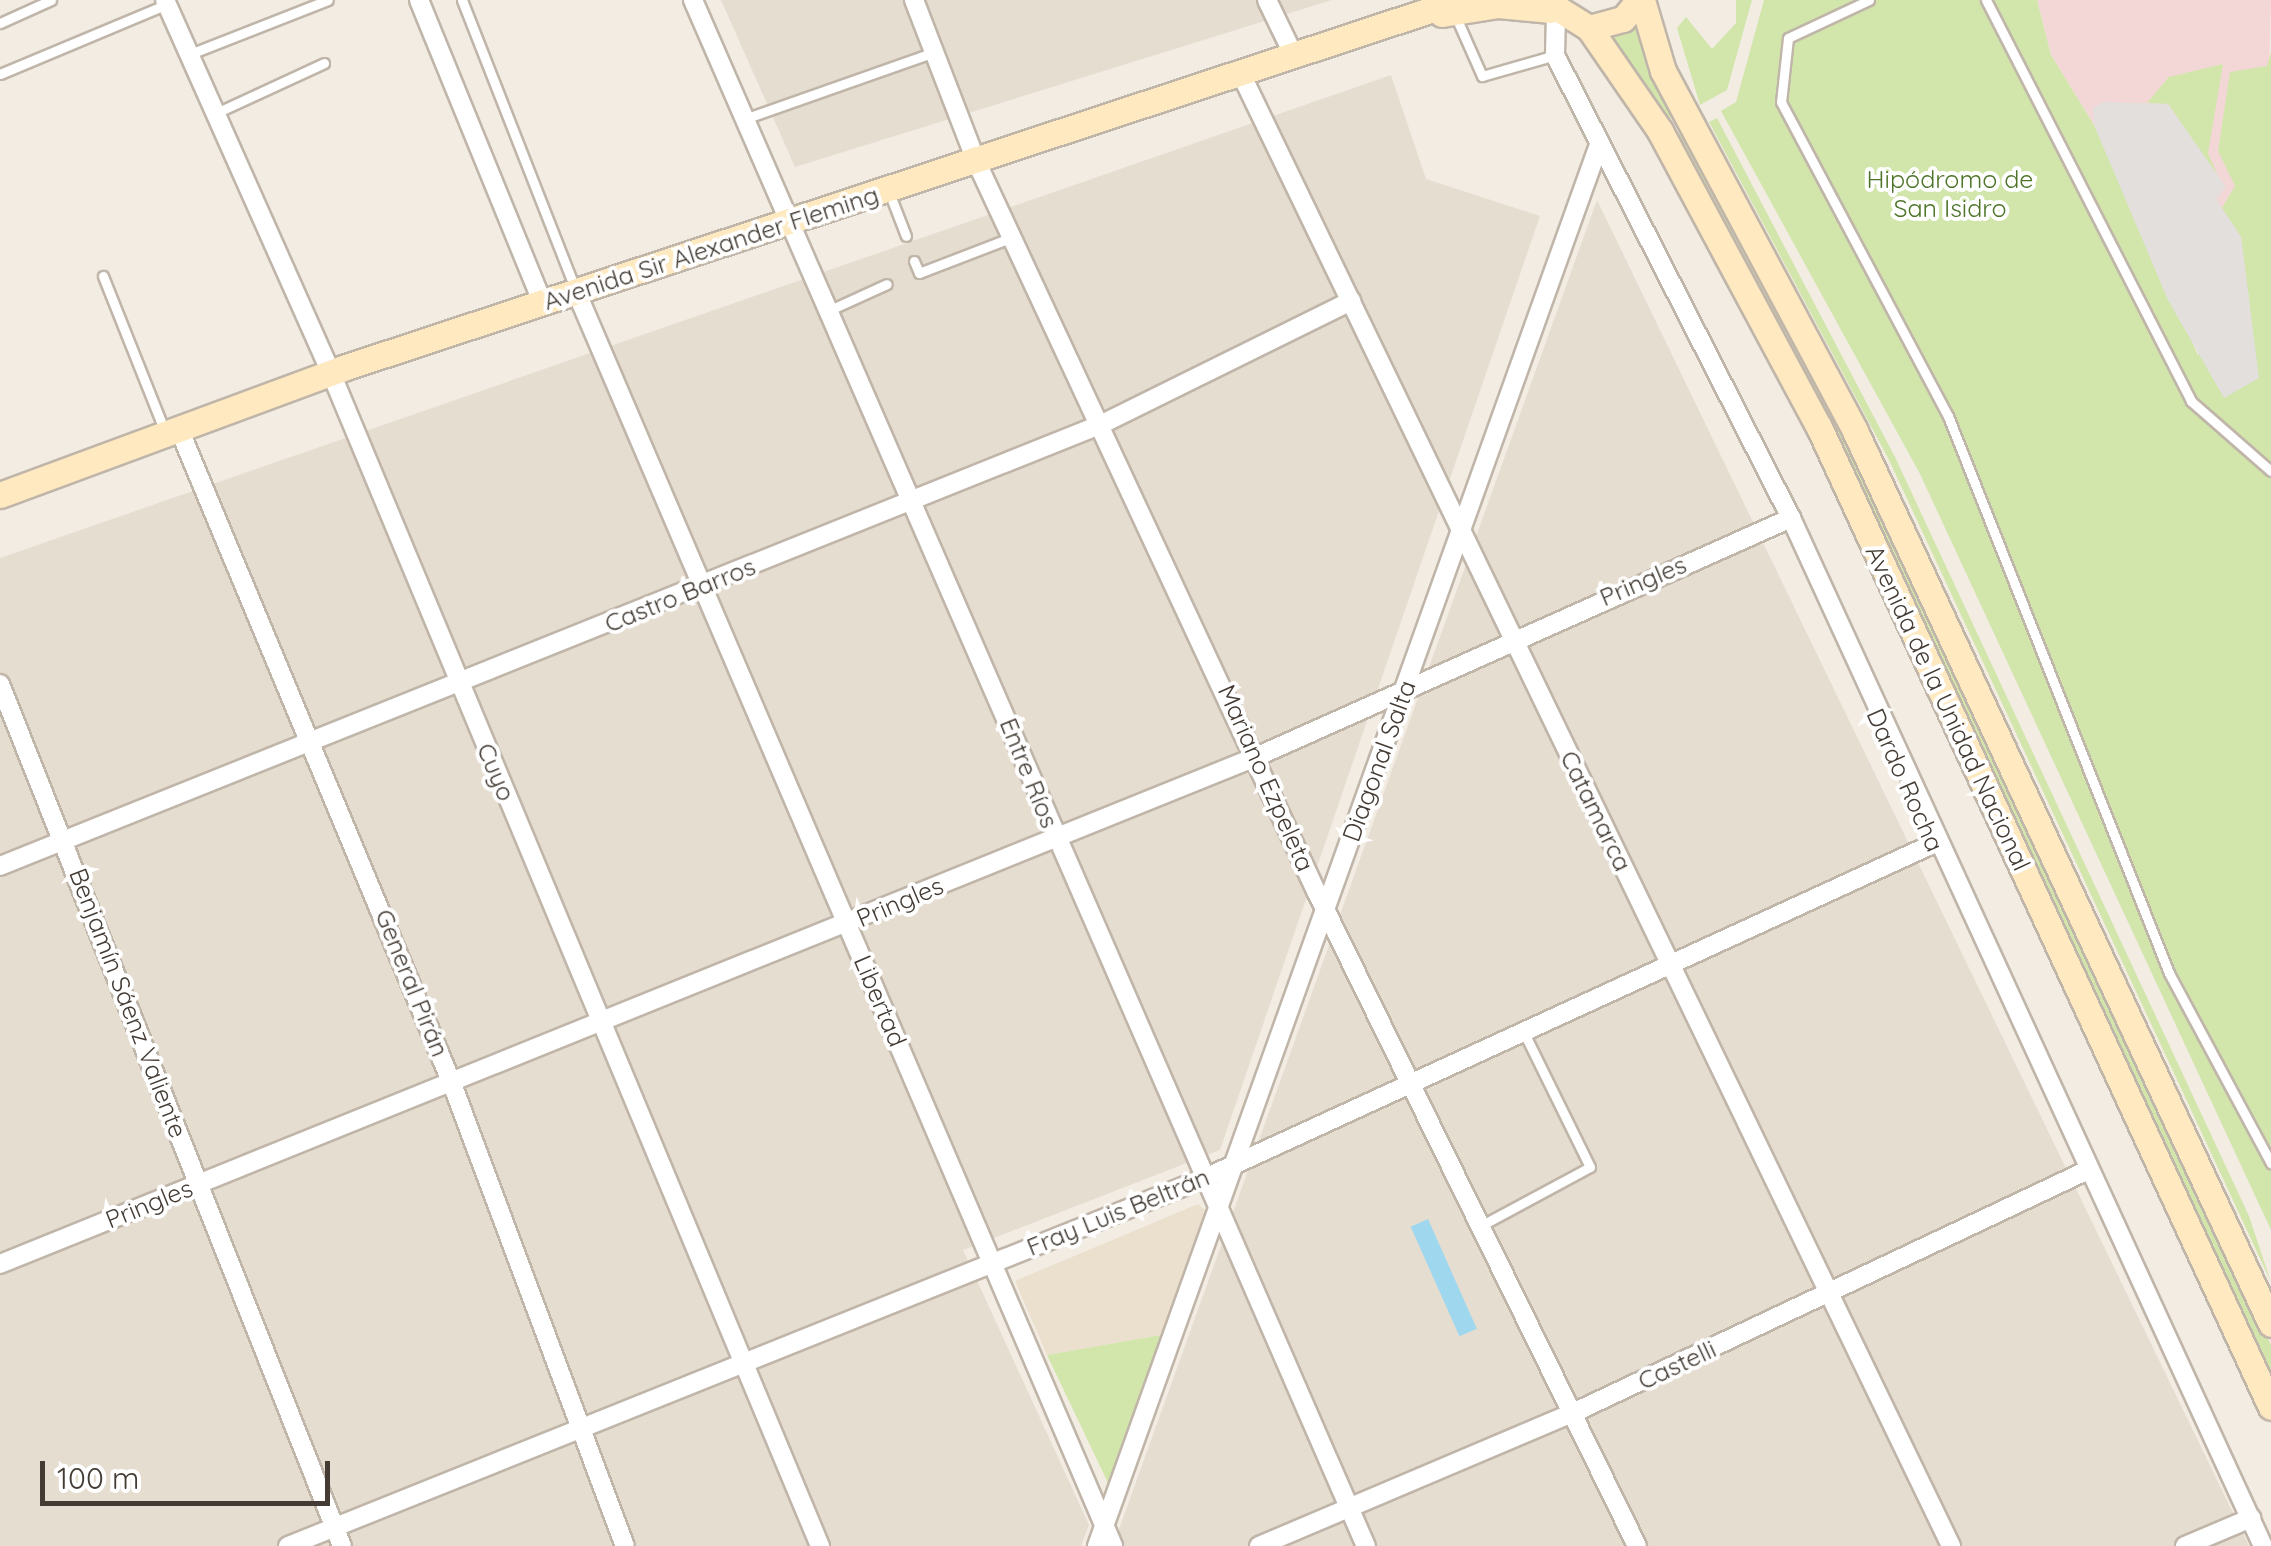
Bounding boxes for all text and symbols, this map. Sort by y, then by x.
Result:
park label: Hipódromo de San Isidro [1867,165,2033,224]
street label: Avenida Sir Alexander Fleming [540,180,882,316]
street label: Avenida de la Unidad Nacional [1859,541,2037,875]
street label: Pringles [1595,549,1691,613]
street label: Castro Barros [600,551,760,639]
street label: Diagonal Salta [1336,676,1422,846]
street label: Mariano Ezpeleta [1211,680,1321,876]
street label: Dardo Rocha [1860,704,1950,856]
street label: Entre Ríos [993,714,1065,832]
street label: Cuyo [471,739,521,805]
street label: Catamarca [1554,746,1638,876]
street label: Benjamín Sáenz Valiente [63,864,193,1142]
street label: Pringles [852,870,948,934]
street label: General Pirán [369,905,455,1061]
street label: Libertad [847,951,913,1051]
street label: Fray Luis Beltrán [1022,1162,1214,1262]
street label: Pringles [101,1173,197,1235]
street label: Castelli [1633,1334,1721,1396]
scale bar [45,1441,335,1503]
text: 100 m [57,1459,139,1497]

